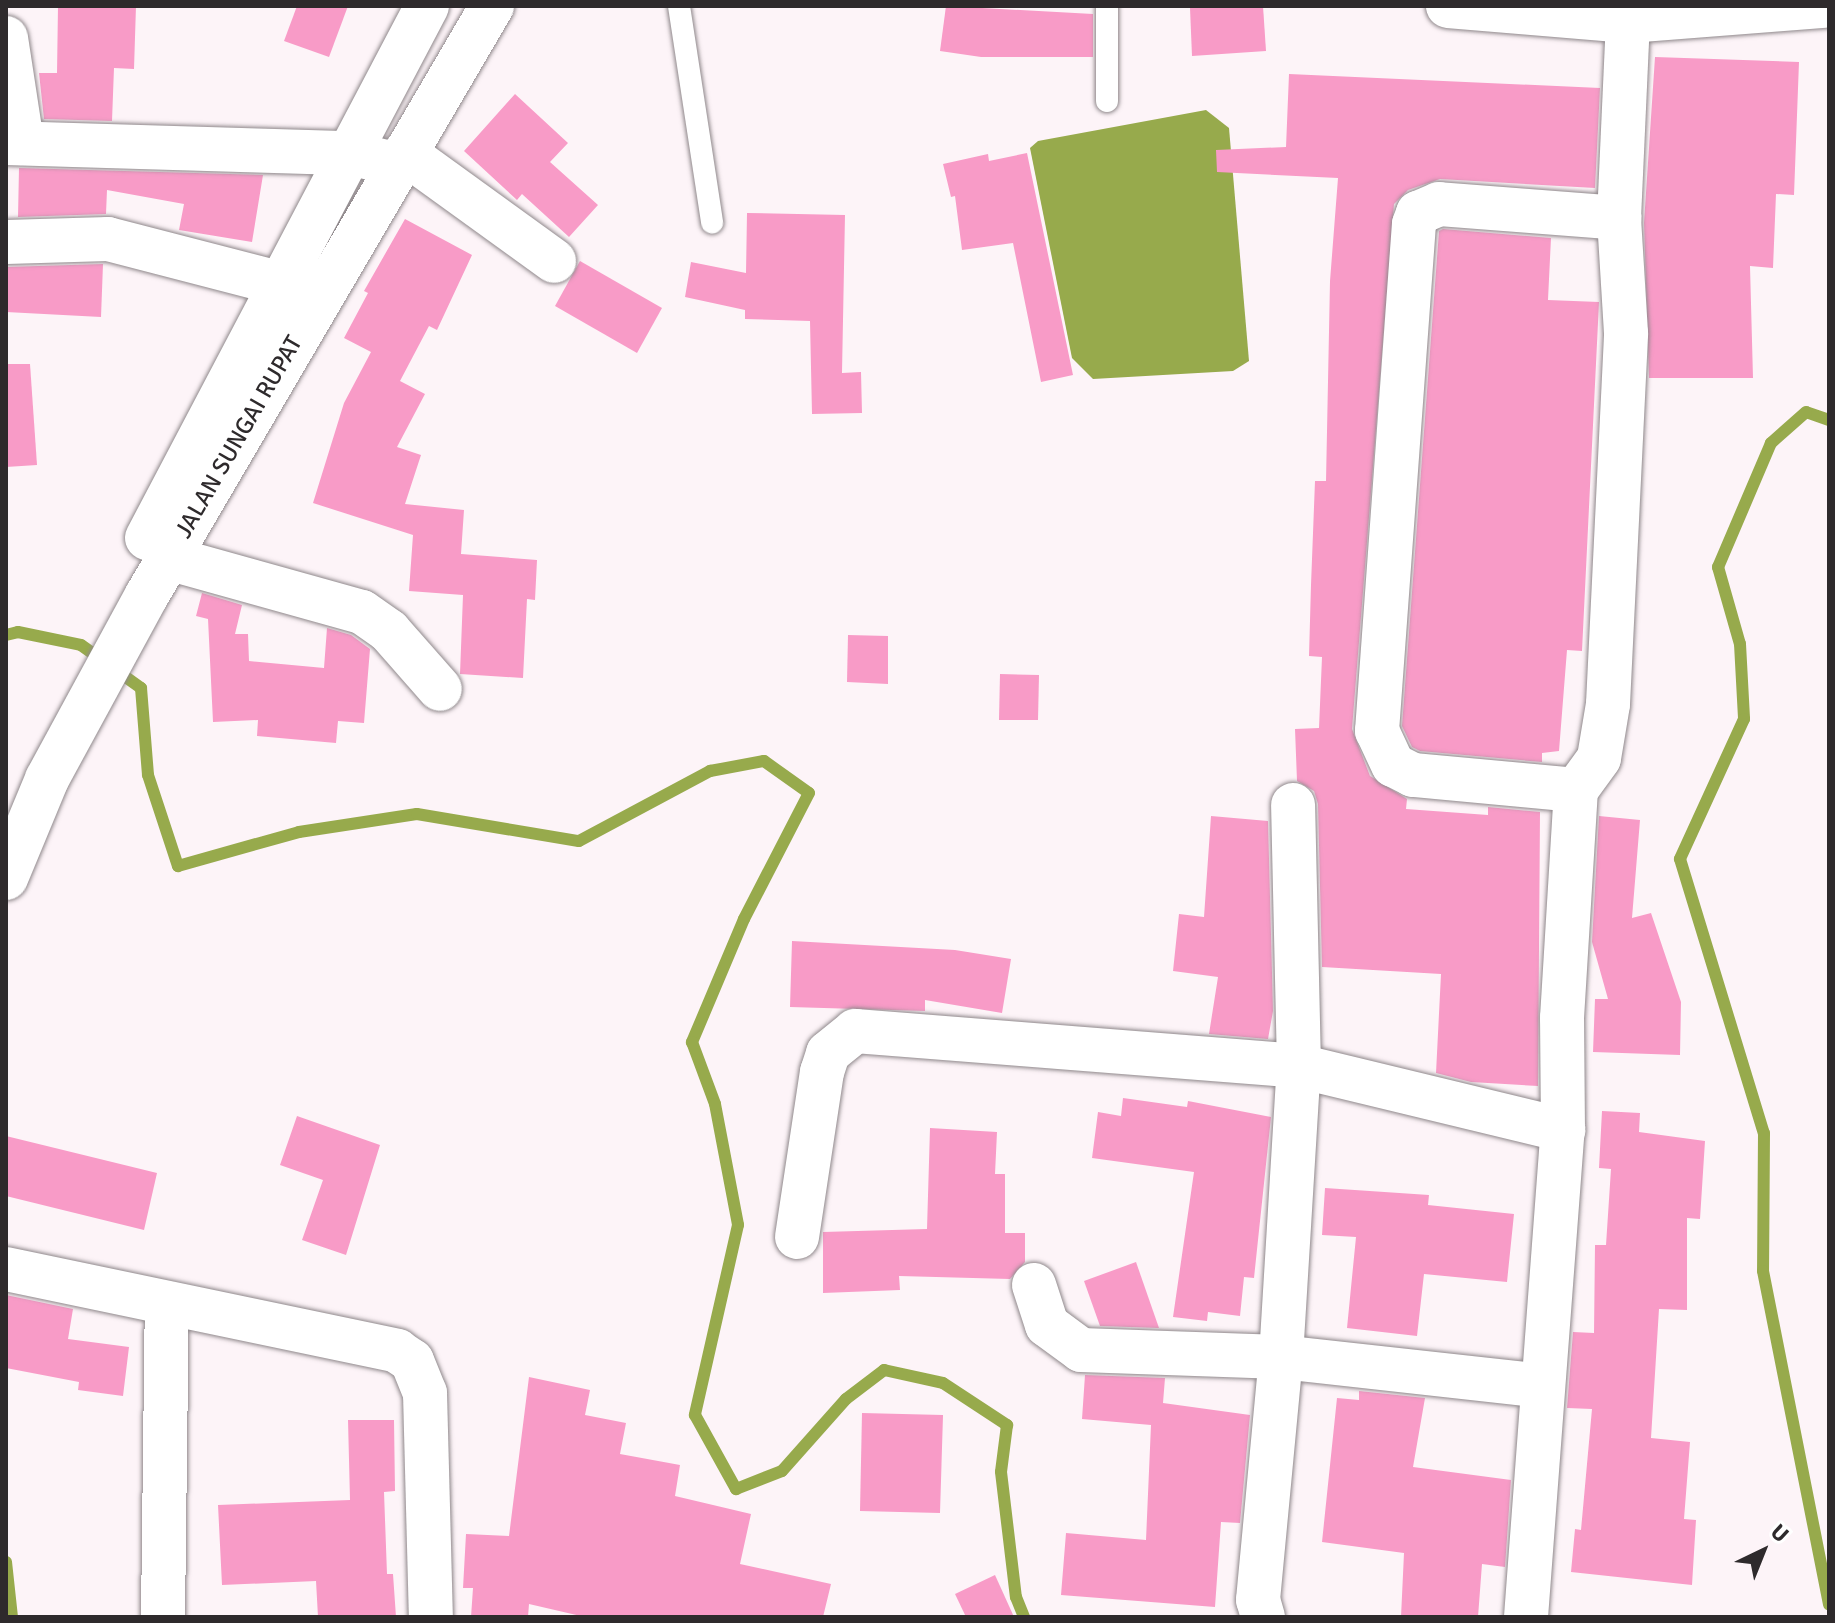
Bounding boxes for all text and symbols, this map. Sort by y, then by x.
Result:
street label: JALAN SUNGAI RUPAT [169,331,309,543]
north arrow [1723,1511,1803,1591]
text: U [1765,1518,1794,1548]

